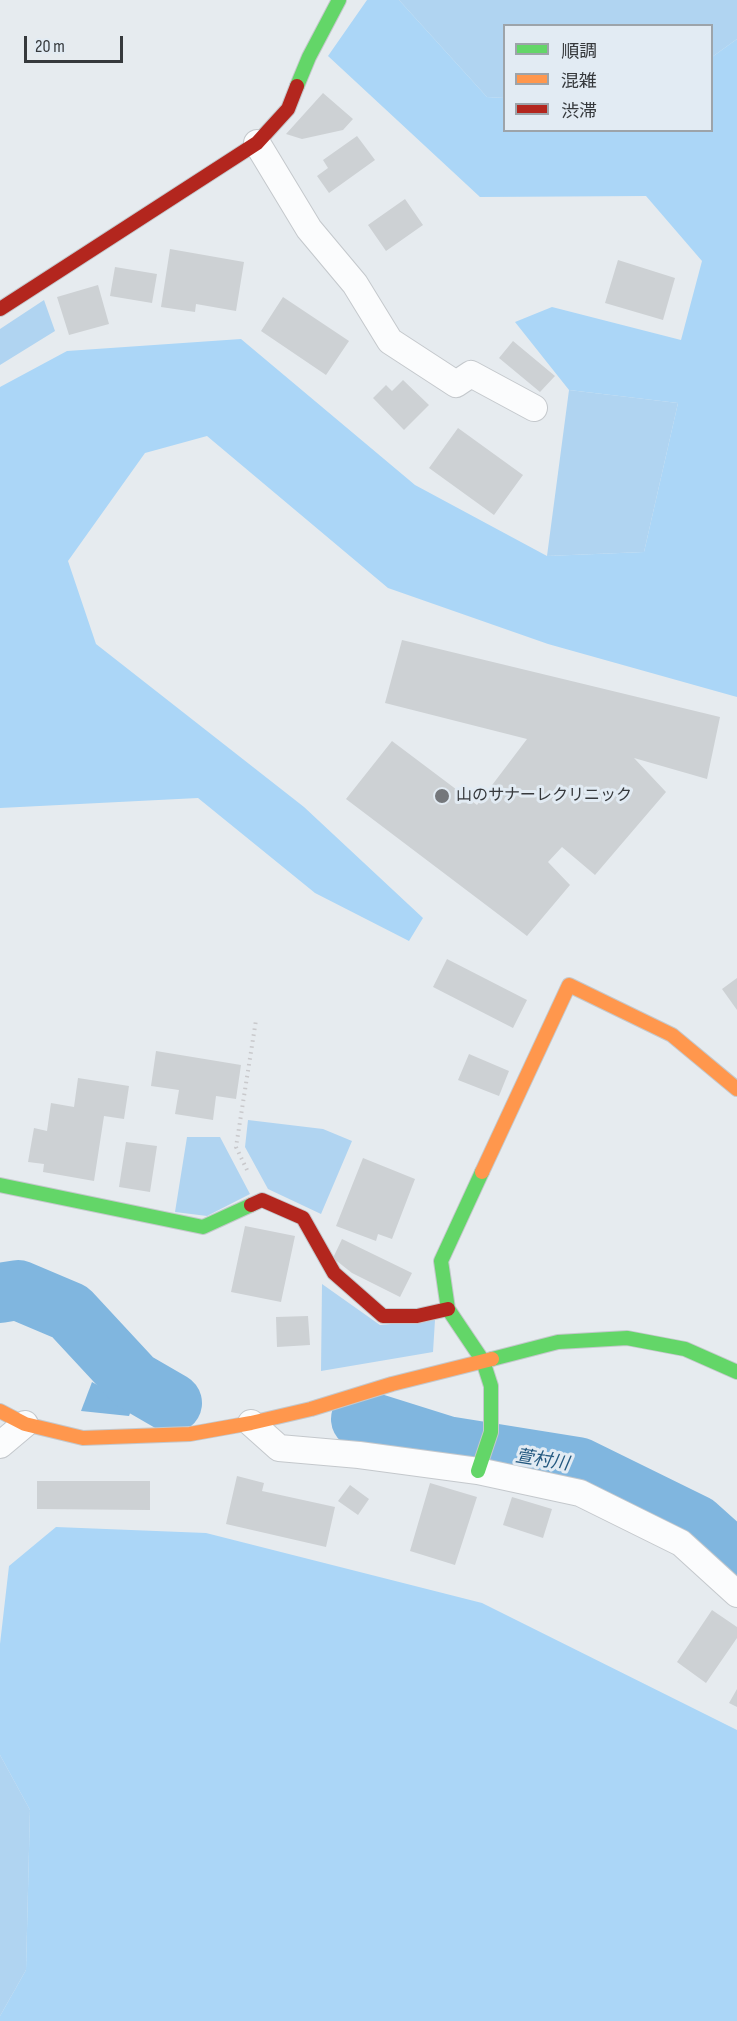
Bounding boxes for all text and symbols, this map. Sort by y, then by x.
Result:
scale bar [27,24,126,62]
legend [503,24,713,132]
text: 20 m [35,36,65,57]
text: 順調 [561,41,597,62]
text: 混雑 [561,71,597,92]
text: 渋滞 [561,101,597,122]
place label: 山のサナーレクリニック [456,786,632,806]
marker: 山のサナーレクリニック [433,787,451,805]
water label: 萱村川 [514,1446,570,1476]

